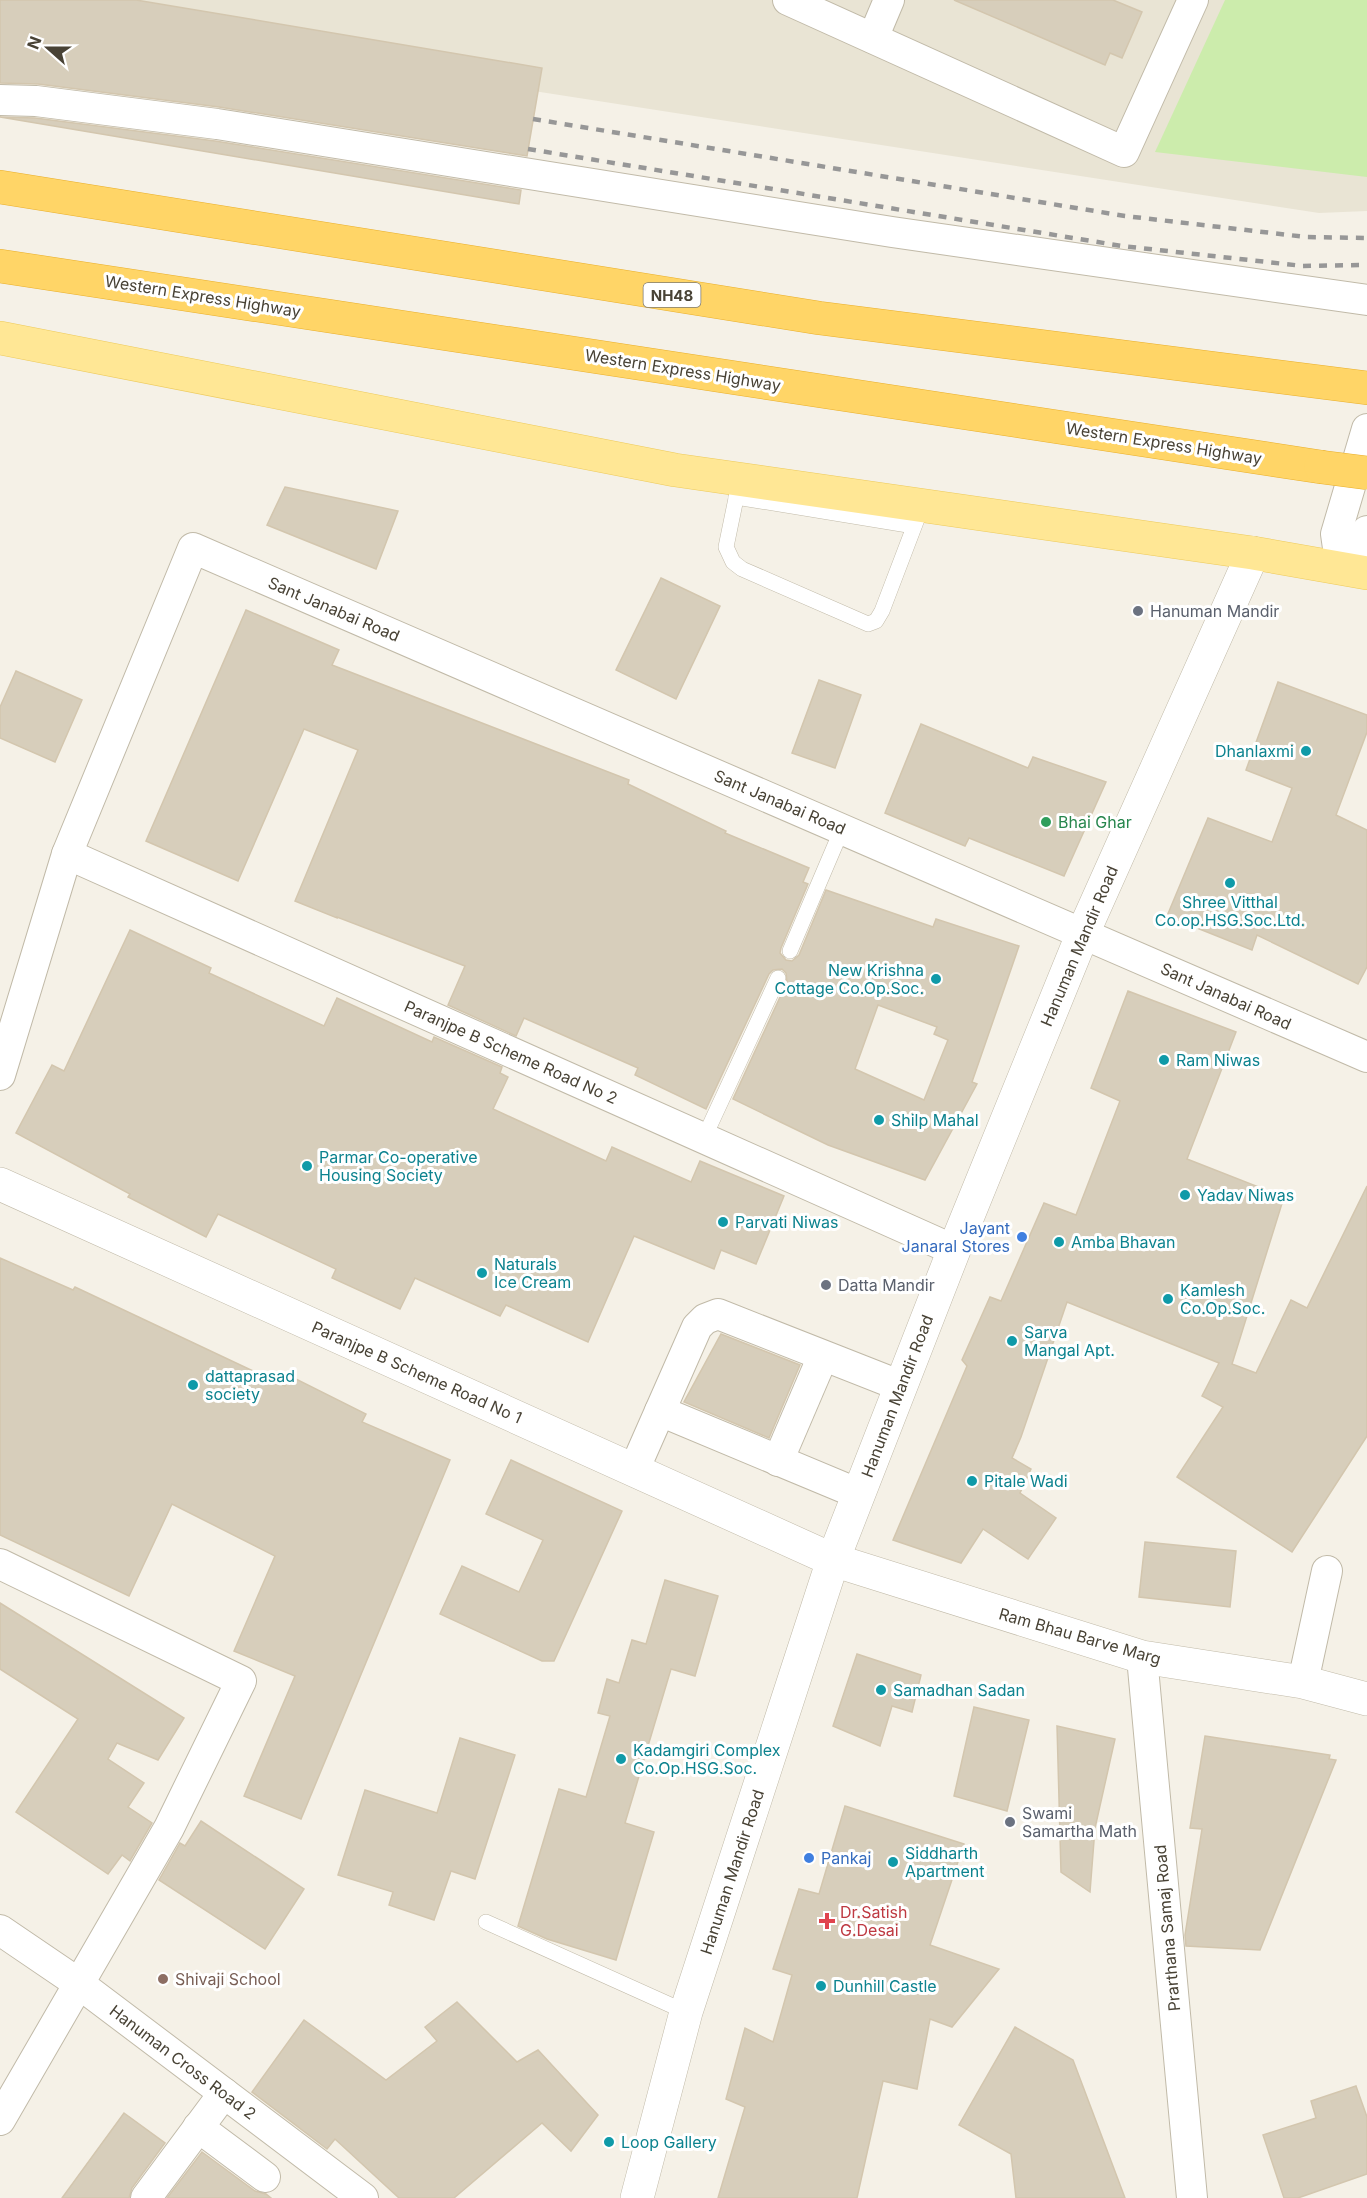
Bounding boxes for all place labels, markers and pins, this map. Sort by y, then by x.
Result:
place label: Hanuman Mandir [1150,601,1279,621]
marker: Hanuman Mandir [1131,604,1145,618]
place label: Dhanlaxmi [1215,741,1294,761]
marker: Dhanlaxmi [1299,744,1313,758]
place label: Bhai Ghar [1058,812,1132,832]
marker: Bhai Ghar [1039,815,1053,829]
marker: Shree Vitthal Co.op.HSG.Soc.Ltd. [1223,876,1237,890]
place label: Shree Vitthal Co.op.HSG.Soc.Ltd. [1155,892,1305,930]
place label: New Krishna Cottage Co.Op.Soc. [775,960,924,998]
marker: New Krishna Cottage Co.Op.Soc. [929,972,943,986]
place label: Ram Niwas [1176,1050,1260,1070]
marker: Ram Niwas [1157,1053,1171,1067]
place label: Shilp Mahal [891,1110,979,1130]
marker: Shilp Mahal [872,1113,886,1127]
place label: Parmar Co-operative Housing Society [319,1147,477,1185]
marker: Parmar Co-operative Housing Society [300,1159,314,1173]
place label: Yadav Niwas [1197,1185,1294,1205]
marker: Yadav Niwas [1178,1188,1192,1202]
place label: Parvati Niwas [735,1212,838,1232]
marker: Parvati Niwas [716,1215,730,1229]
place label: Jayant Janaral Stores [902,1218,1010,1256]
marker: Jayant Janaral Stores [1015,1230,1029,1244]
place label: Amba Bhavan [1071,1232,1176,1252]
marker: Amba Bhavan [1052,1235,1066,1249]
place label: Naturals Ice Cream [494,1254,571,1292]
marker: Naturals Ice Cream [475,1266,489,1280]
place label: Datta Mandir [838,1275,935,1295]
marker: Datta Mandir [819,1278,833,1292]
place label: Kamlesh Co.Op.Soc. [1180,1280,1265,1318]
marker: Kamlesh Co.Op.Soc. [1161,1292,1175,1306]
place label: Sarva Mangal Apt. [1024,1322,1115,1360]
marker: Sarva Mangal Apt. [1005,1334,1019,1348]
place label: dattaprasad society [205,1366,295,1404]
marker: dattaprasad society [186,1378,200,1392]
place label: Pitale Wadi [984,1471,1068,1491]
marker: Pitale Wadi [965,1474,979,1488]
place label: Samadhan Sadan [893,1680,1025,1700]
marker: Samadhan Sadan [874,1683,888,1697]
place label: Kadamgiri Complex Co.Op.HSG.Soc. [633,1740,781,1778]
marker: Kadamgiri Complex Co.Op.HSG.Soc. [614,1752,628,1766]
place label: Swami Samartha Math [1022,1803,1137,1841]
marker: Swami Samartha Math [1003,1815,1017,1829]
place label: Siddharth Apartment [905,1843,985,1881]
place label: Pankaj [821,1848,871,1868]
marker: Pankaj [802,1851,816,1865]
marker: Siddharth Apartment [886,1855,900,1869]
place label: Dr.Satish G.Desai [840,1902,907,1940]
marker: Dr.Satish G.Desai [818,1912,836,1930]
place label: Shivaji School [175,1969,281,1989]
marker: Shivaji School [156,1972,170,1986]
place label: Dunhill Castle [833,1976,937,1996]
marker: Dunhill Castle [814,1979,828,1993]
place label: Loop Gallery [621,2132,717,2152]
marker: Loop Gallery [602,2135,616,2149]

